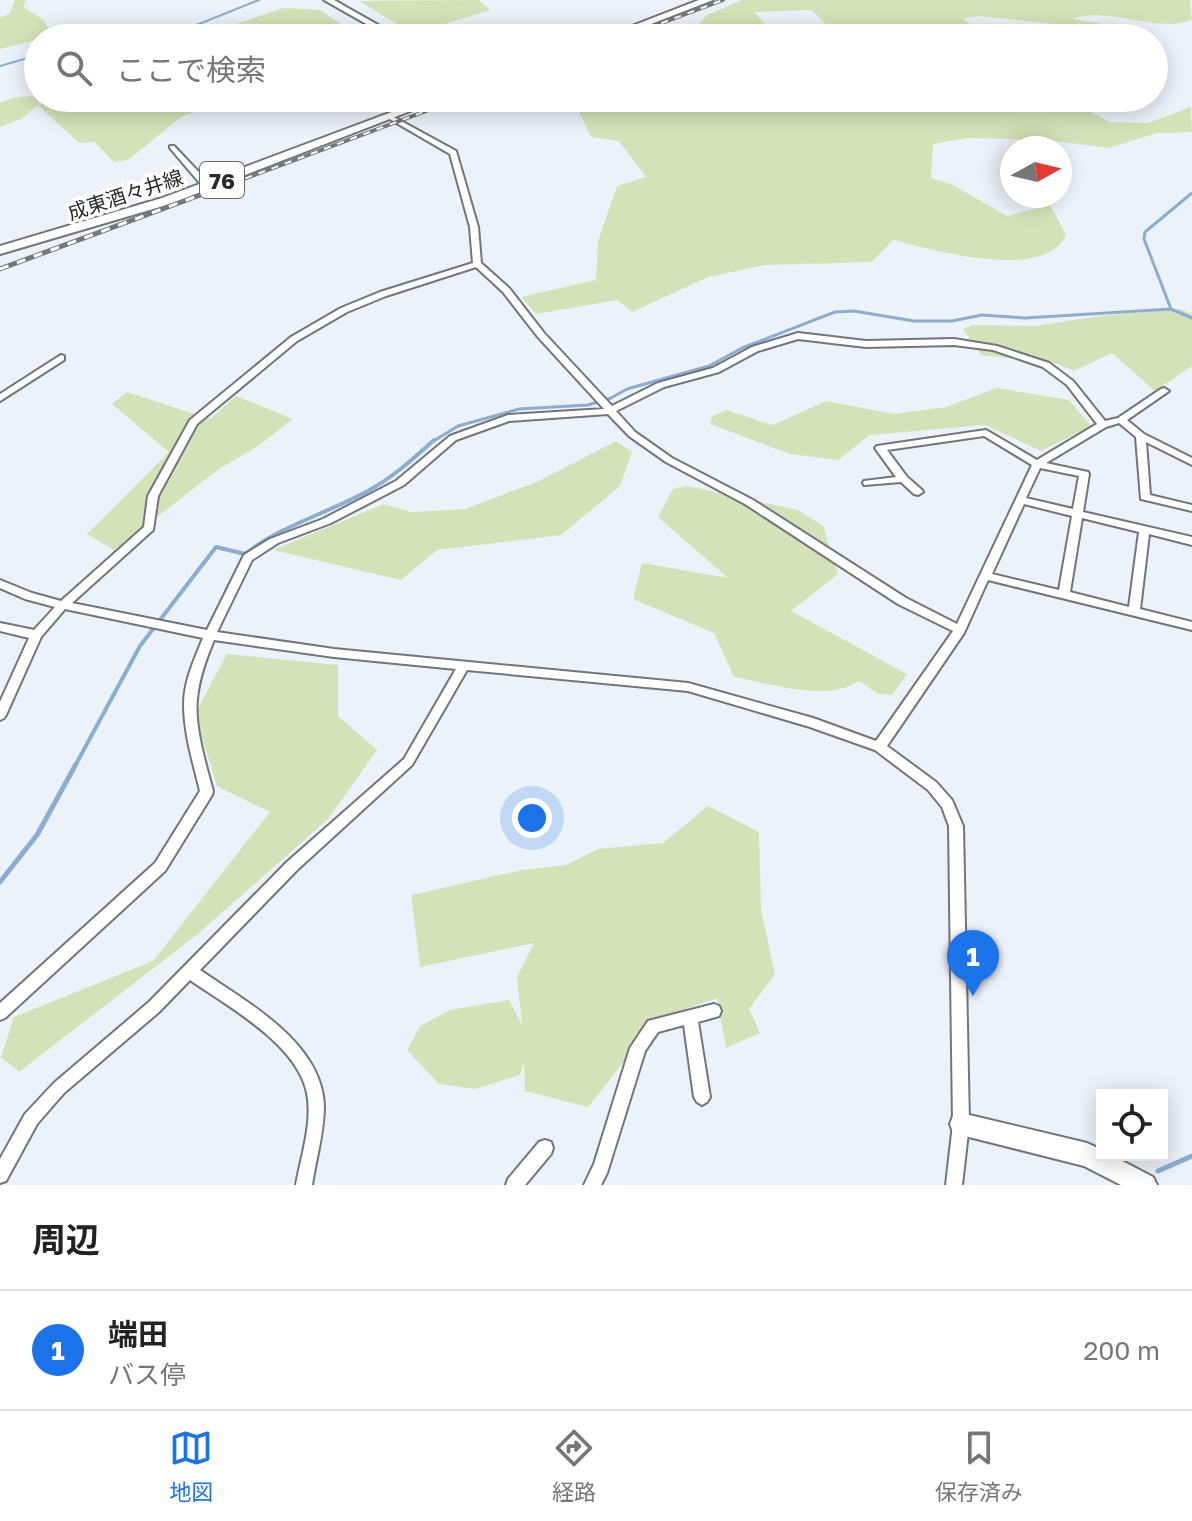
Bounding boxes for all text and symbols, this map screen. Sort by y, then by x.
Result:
search box [24,24,1168,112]
icon: search [52,46,96,90]
text: ここで検索 [116,52,266,88]
north arrow [1000,136,1072,208]
road number: 76 [200,162,244,198]
street label: 成東酒々井線 [64,164,186,224]
your location [512,798,552,838]
pin: 1 [947,930,999,996]
map controls [1096,1089,1168,1161]
button: locate [1096,1089,1168,1161]
text: 周辺 [32,1219,100,1259]
text: 端田 [108,1316,168,1352]
text: 1 [51,1335,65,1366]
text: 200 m [1083,1335,1160,1366]
text: バス停 [108,1359,186,1390]
tab: 地図 [169,1426,213,1506]
tab: 経路 [552,1426,596,1506]
tab: 保存済み [935,1426,1023,1506]

